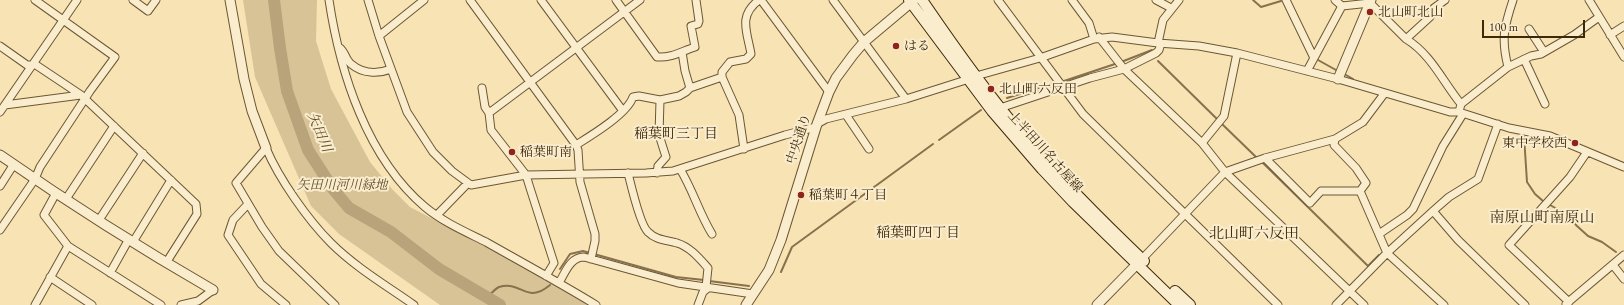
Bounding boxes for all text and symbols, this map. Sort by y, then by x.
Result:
place label: 北山町北山 [1378,4,1443,20]
marker: 北山町北山 [1365,7,1375,17]
scale bar [1484,12,1587,38]
text: 100 m [1489,19,1518,35]
place label: はる [904,38,930,54]
marker: はる [891,41,901,51]
place label: 北山町六反田 [999,81,1077,97]
marker: 北山町六反田 [986,84,996,94]
street label: 上半田川名古屋線 [1004,108,1086,196]
water label: 矢田川 [303,109,335,155]
street label: 中央通り [784,112,814,166]
district label: 稲葉町三丁目 [634,126,718,142]
place label: 東中学校西 [1502,135,1567,151]
marker: 東中学校西 [1570,138,1580,148]
place label: 稲葉町南 [520,144,572,160]
marker: 稲葉町南 [507,147,517,157]
park label: 矢田川河川緑地 [297,177,387,193]
place label: 稲葉町４丁目 [809,187,887,203]
marker: 稲葉町４丁目 [796,190,806,200]
district label: 南原山町南原山 [1490,209,1594,227]
district label: 稲葉町四丁目 [876,225,960,241]
district label: 北山町六反田 [1209,225,1299,243]

